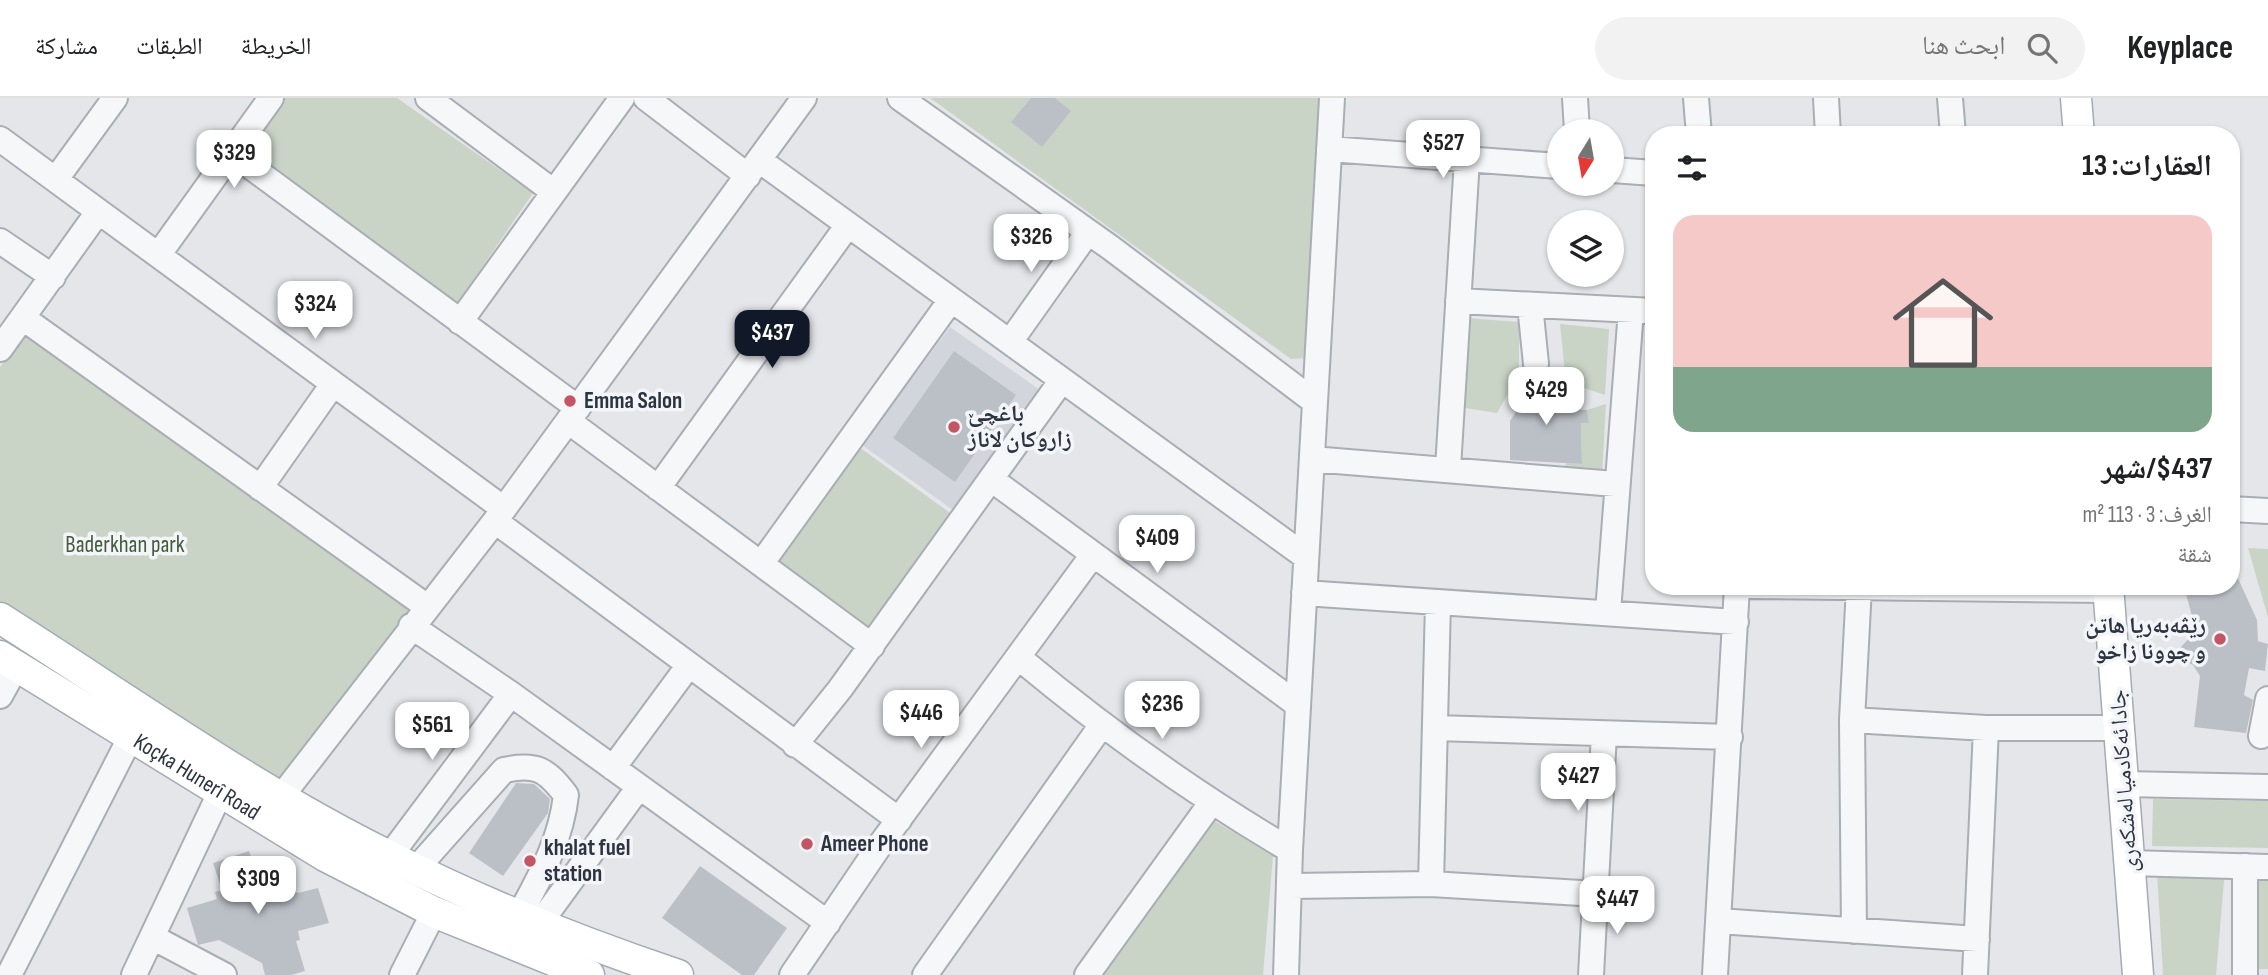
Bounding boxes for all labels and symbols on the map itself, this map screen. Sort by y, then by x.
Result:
north arrow [1547,119,1624,196]
pin: $527 [1402,120,1484,180]
pin: $329 [193,130,275,190]
pin: $326 [990,214,1072,274]
pin: $324 [274,282,356,341]
pin: $437 [731,310,813,370]
pin: $429 [1505,368,1587,427]
place label: Emma Salon [584,387,682,415]
marker: Emma Salon [562,393,578,409]
place label: باغچێ زاروكان لاناز [967,400,1072,454]
marker: باغچێ زاروكان لاناز [946,419,962,435]
pin: $409 [1116,516,1198,575]
park label: Baderkhan park [65,531,185,559]
place label: رێڤه‌به‌ريا هاتن و چوونا زاخو [2085,612,2206,666]
marker: رێڤه‌به‌ريا هاتن و چوونا زاخو [2212,631,2228,647]
pin: $236 [1121,682,1203,741]
street label: جادا ئه‌كادميا له‌شكه‌رى [2104,689,2144,873]
pin: $446 [880,690,962,750]
pin: $561 [391,702,473,762]
street label: Koçka Hunerî Road [128,728,265,827]
pin: $427 [1537,754,1619,813]
place label: Ameer Phone [820,830,929,858]
place label: khalat fuel station [544,834,630,888]
marker: Ameer Phone [799,836,815,852]
marker: khalat fuel station [522,853,538,869]
pin: $309 [217,856,299,916]
pin: $447 [1576,876,1658,936]

